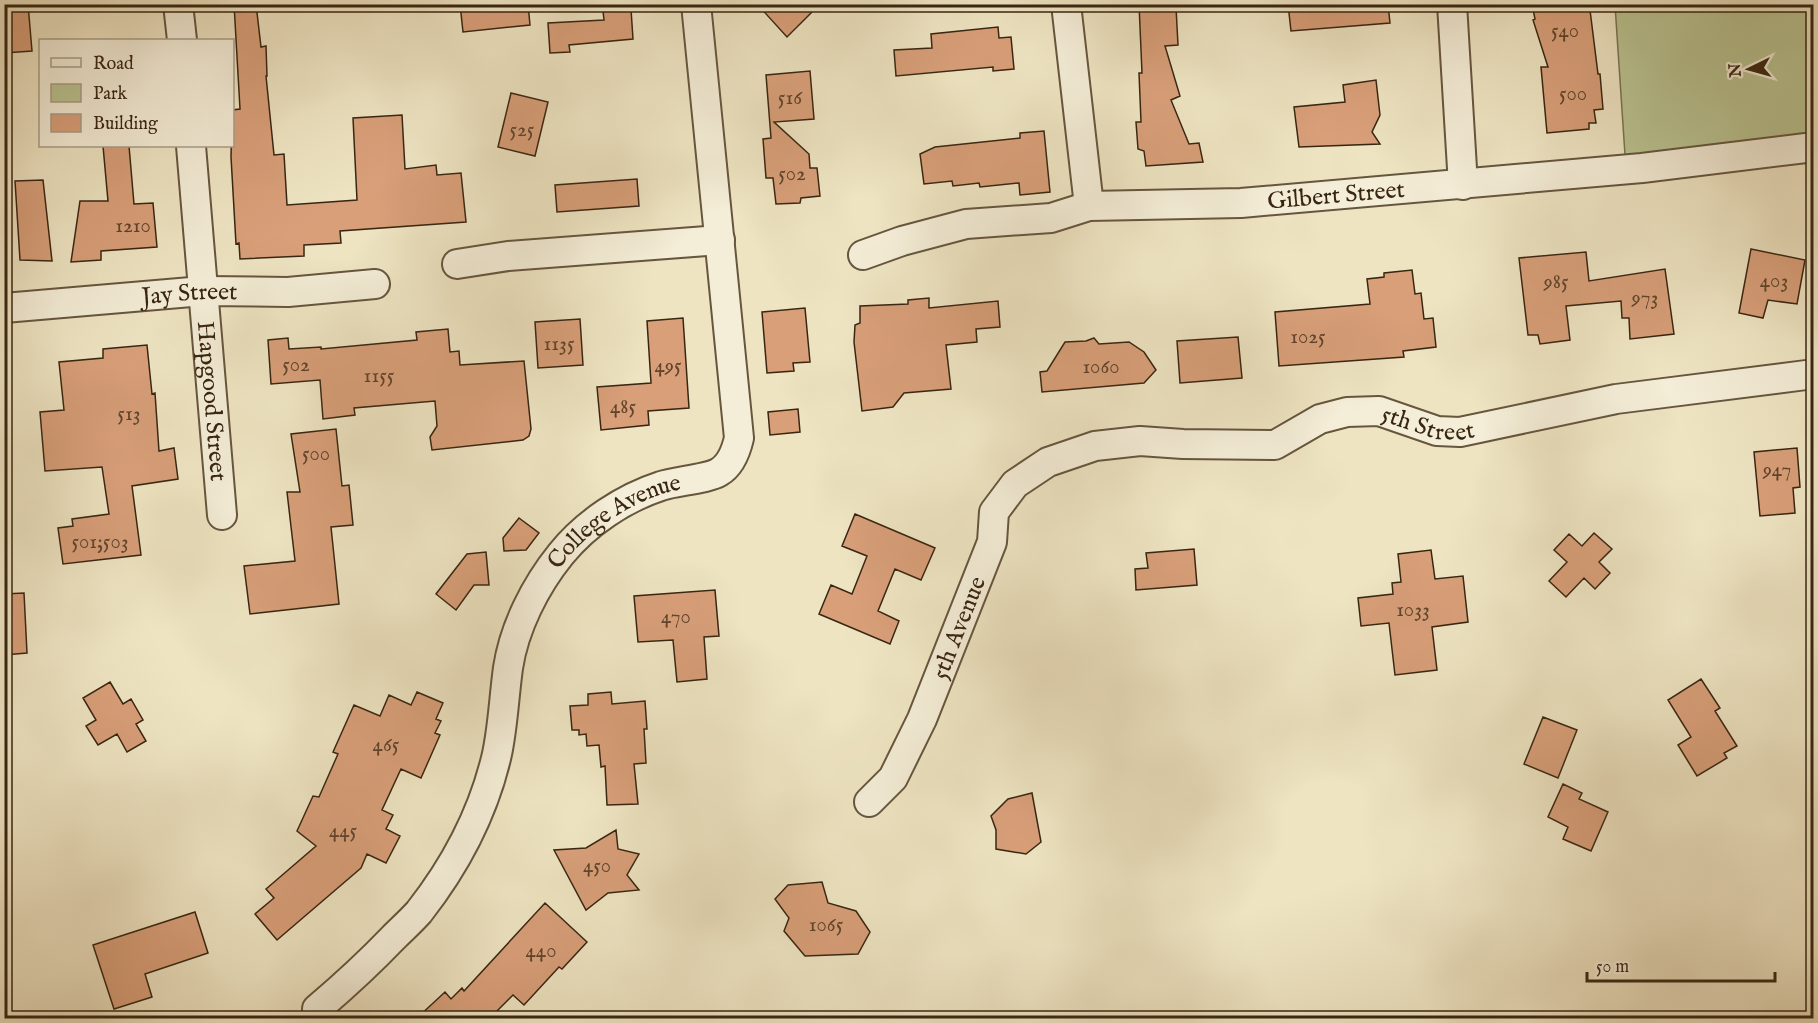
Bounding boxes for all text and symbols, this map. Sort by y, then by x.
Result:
house number: 540 [1551,18,1579,45]
legend [39,39,234,147]
north arrow [1719,39,1779,99]
text: Road [93,53,134,76]
text: N [1725,62,1747,79]
house number: 500 [1559,81,1587,108]
text: Park [93,83,128,106]
house number: 516 [778,85,803,112]
text: Building [93,113,158,136]
house number: 525 [510,117,535,144]
house number: 502 [778,161,806,188]
street label: Gilbert Street [1266,175,1406,218]
house number: 1210 [115,213,151,240]
house number: 403 [1760,268,1788,295]
house number: 985 [1542,269,1569,296]
street label: Jay Street [137,277,237,313]
house number: 973 [1631,285,1658,312]
street label: Hapgood Street [189,320,233,483]
house number: 1025 [1290,324,1326,351]
house number: 1135 [543,331,575,358]
house number: 502 [282,352,310,379]
house number: 495 [654,353,682,380]
house number: 1060 [1082,354,1120,381]
house number: 1155 [364,363,395,390]
house number: 485 [610,394,636,421]
street label: 5th Street [1377,399,1477,450]
house number: 513 [117,401,141,428]
house number: 500 [302,441,330,468]
house number: 947 [1762,457,1791,484]
street label: College Avenue [541,468,683,576]
house number: 501;503 [71,529,129,556]
street label: 5th Avenue [925,572,994,684]
house number: 1033 [1396,597,1430,624]
house number: 470 [661,604,691,631]
house number: 465 [373,732,400,759]
house number: 445 [329,818,357,845]
house number: 450 [583,853,611,880]
house number: 1065 [809,912,844,939]
house number: 440 [526,938,556,965]
scale bar [1587,945,1774,983]
text: 50 m [1596,956,1629,979]

